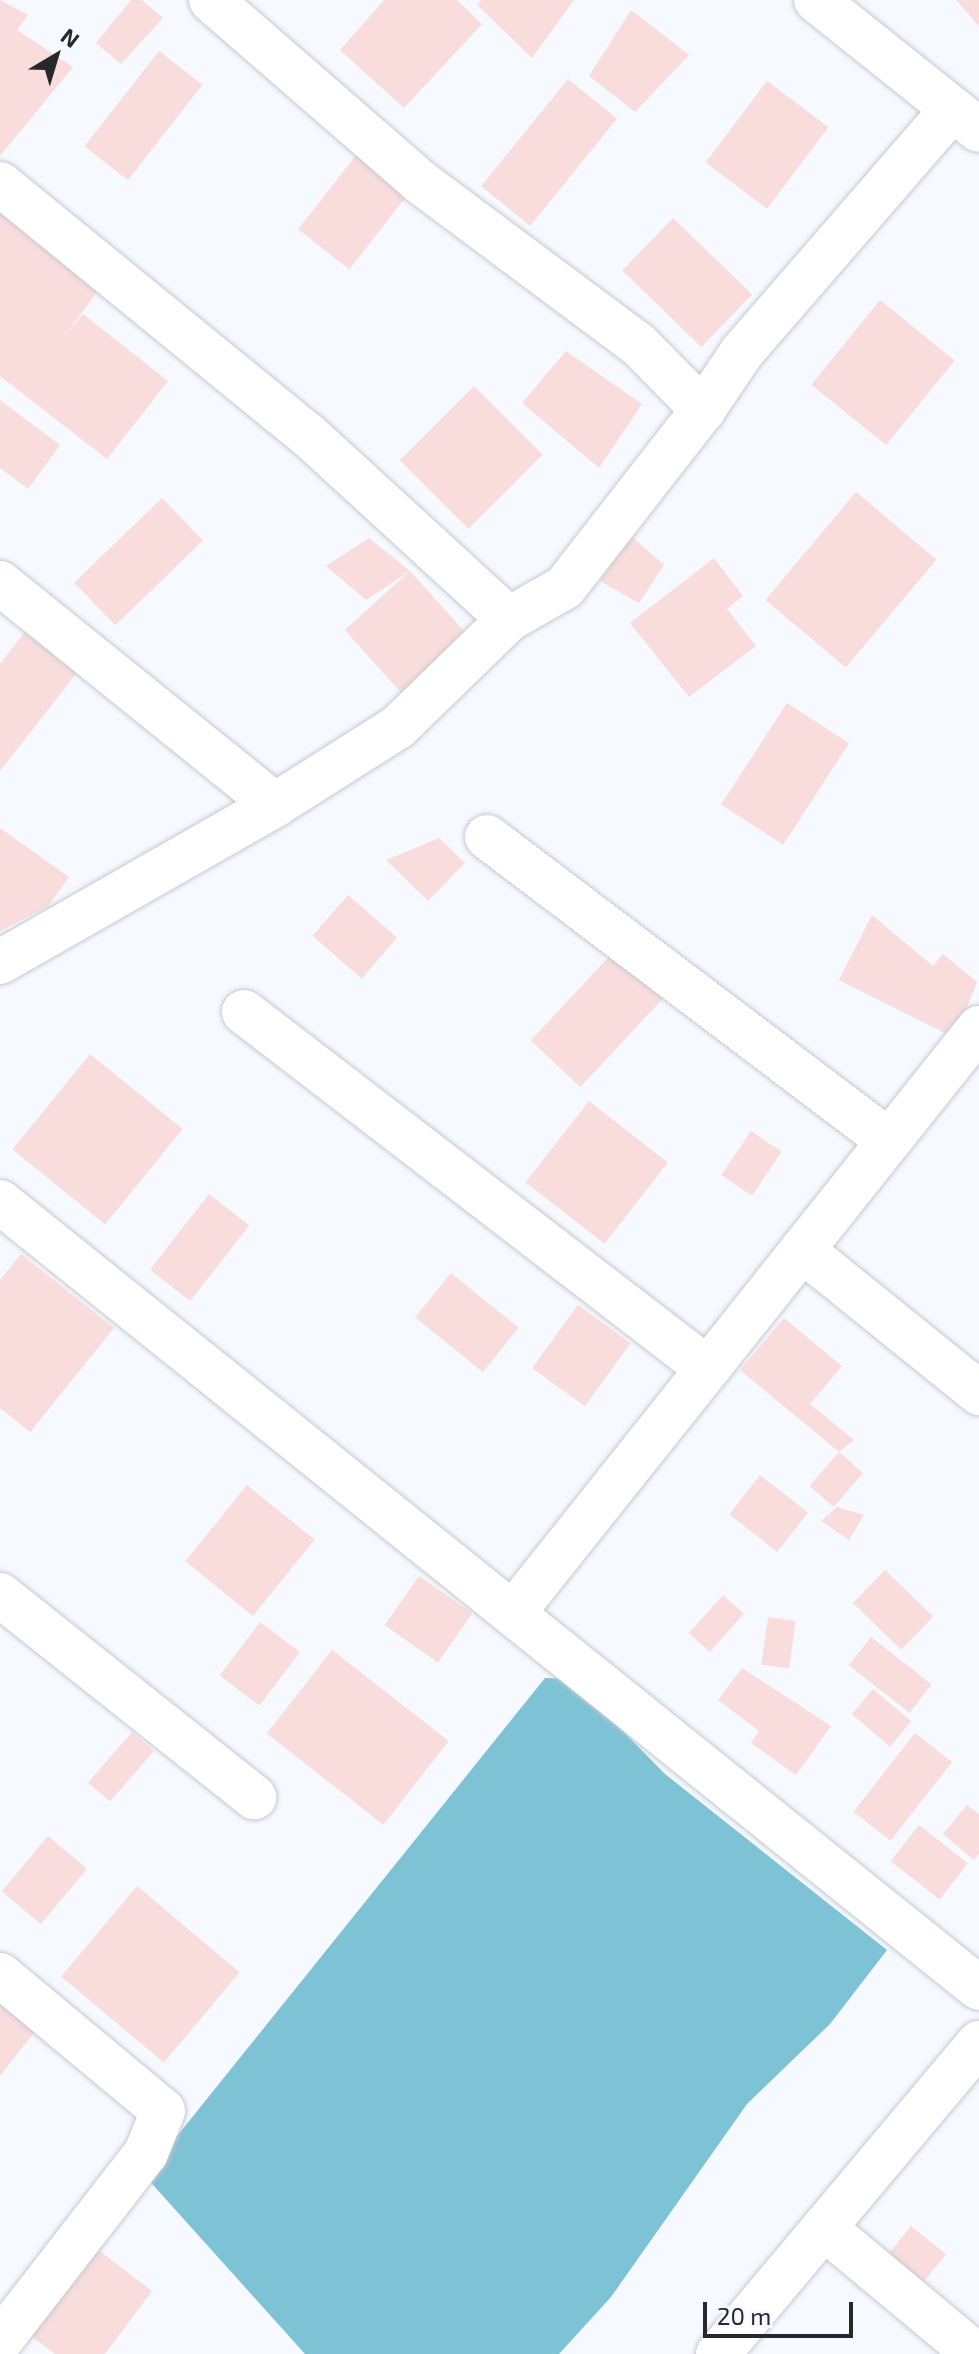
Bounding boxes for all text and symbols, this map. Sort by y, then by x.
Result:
north arrow [16,16,96,96]
text: N [57,22,85,52]
scale bar [707,2286,857,2336]
text: 20 m [717,2301,771,2330]

